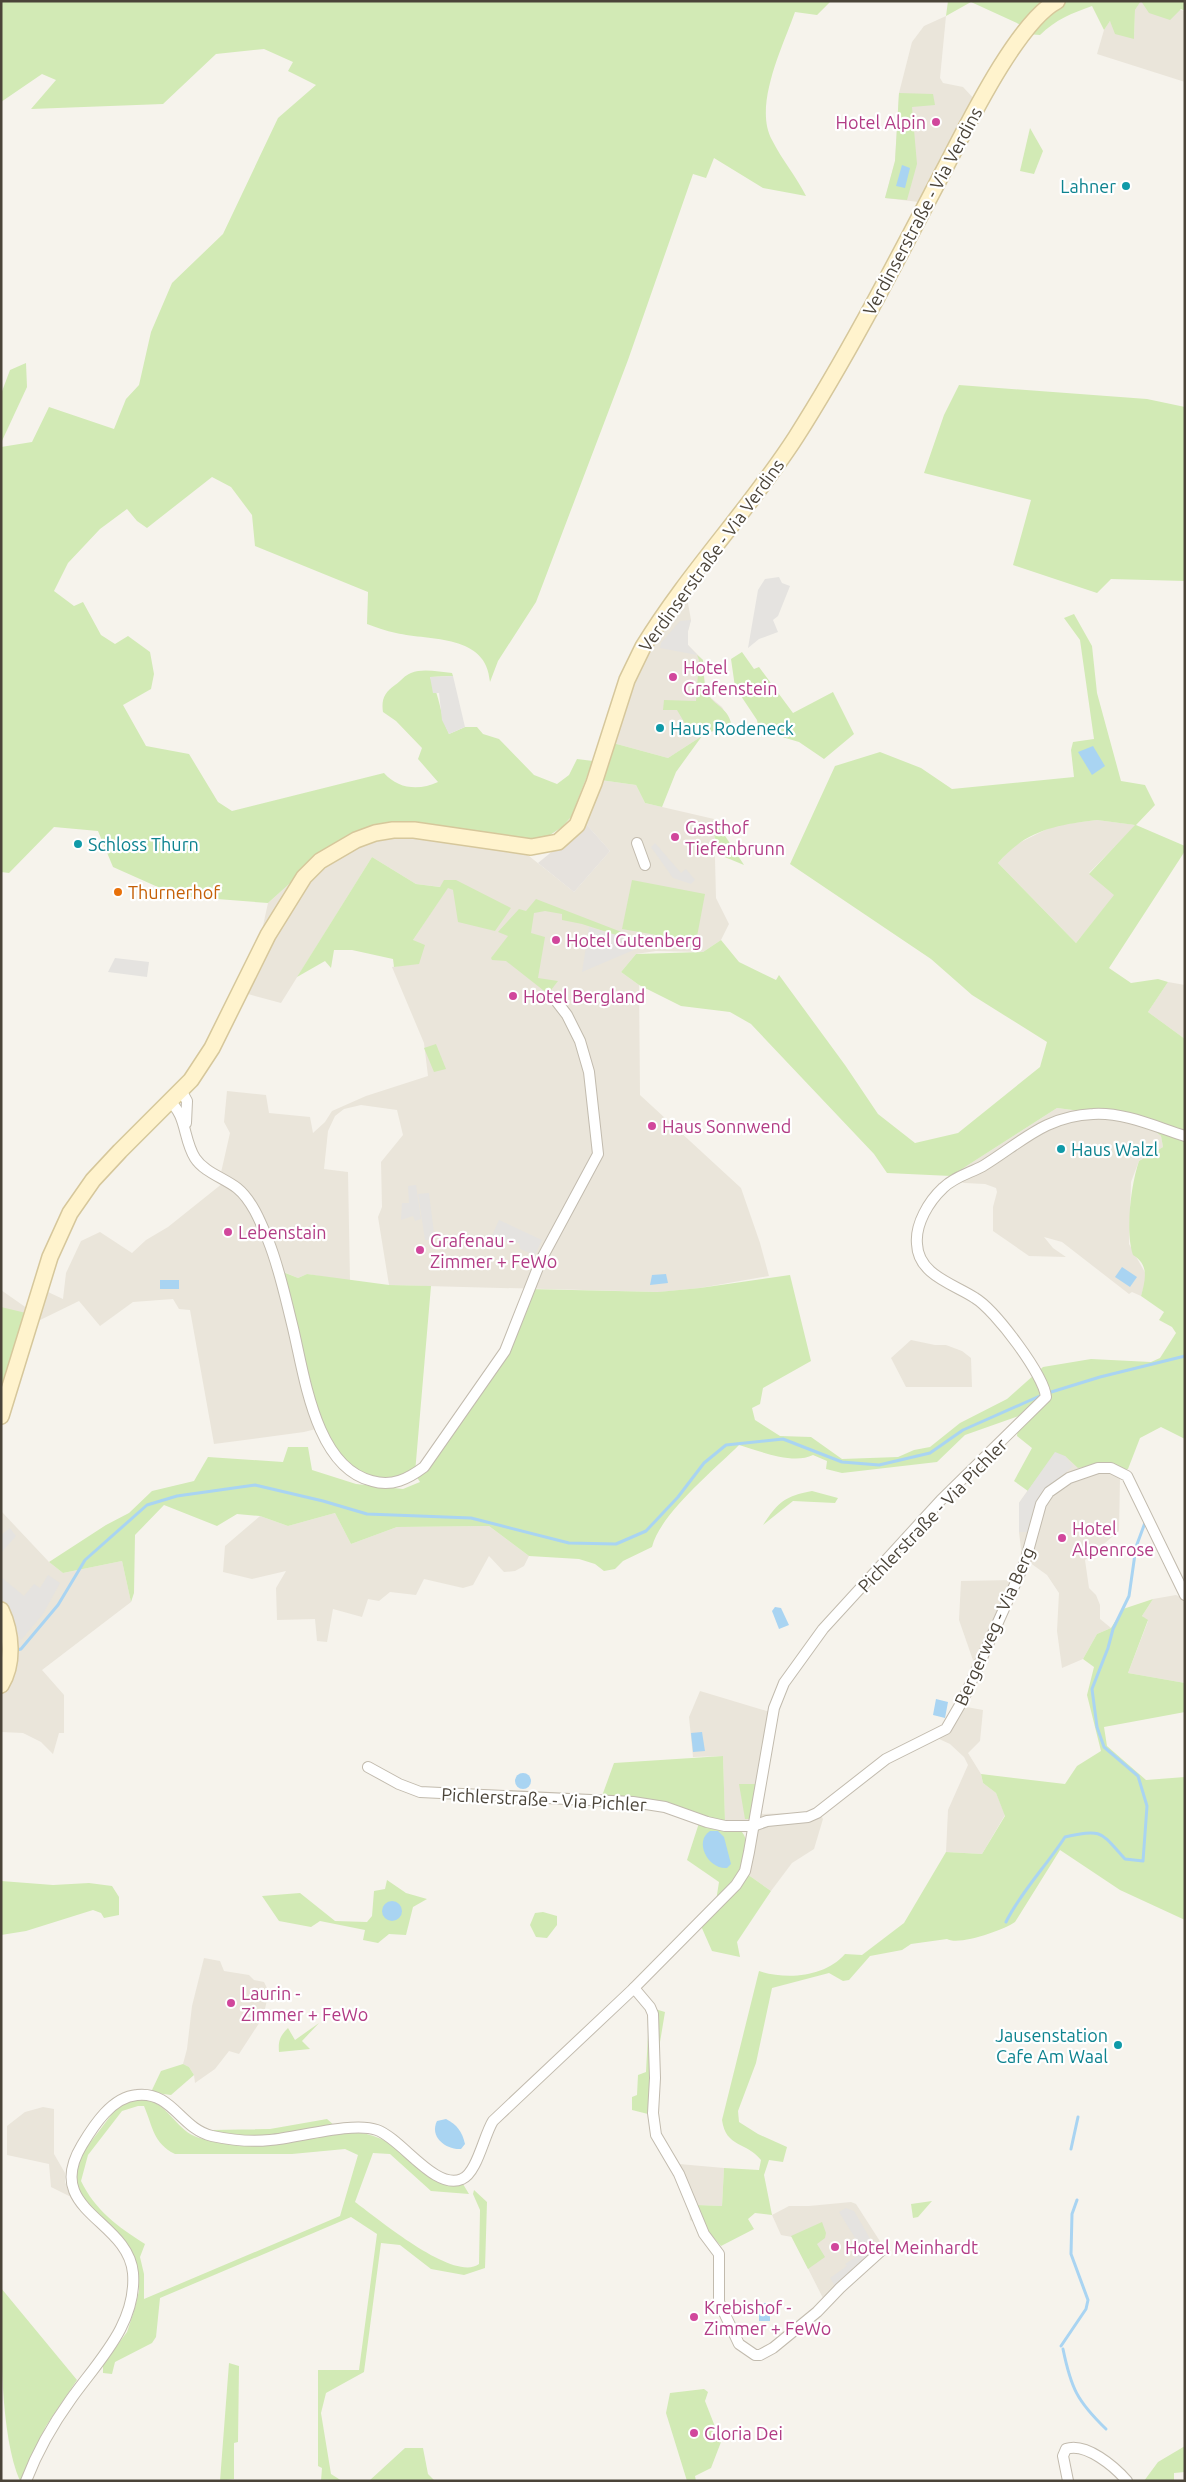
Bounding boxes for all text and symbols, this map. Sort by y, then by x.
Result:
street label: Verdinserstraße - Via Verdins [859,103,986,318]
place label: Hotel Alpin [836,112,926,132]
marker: Hotel Alpin [930,116,942,128]
place label: Lahner [1060,176,1116,196]
marker: Lahner [1120,180,1132,192]
street label: Verdinserstraße - Via Verdins [635,455,788,655]
place label: Hotel Grafenstein [683,657,777,698]
marker: Hotel Grafenstein [667,671,679,683]
place label: Haus Rodeneck [670,718,794,738]
marker: Haus Rodeneck [654,722,666,734]
place label: Gasthof Tiefenbrunn [685,817,785,858]
marker: Gasthof Tiefenbrunn [669,831,681,843]
place label: Schloss Thurn [88,834,199,854]
marker: Schloss Thurn [72,838,84,850]
place label: Thurnerhof [128,882,220,902]
marker: Thurnerhof [112,886,124,898]
place label: Hotel Gutenberg [566,930,702,950]
marker: Hotel Gutenberg [550,934,562,946]
place label: Hotel Bergland [523,986,645,1006]
marker: Hotel Bergland [507,990,519,1002]
place label: Haus Sonnwend [662,1116,791,1136]
marker: Haus Sonnwend [646,1120,658,1132]
place label: Haus Walzl [1071,1139,1159,1159]
marker: Haus Walzl [1055,1143,1067,1155]
place label: Lebenstain [238,1222,327,1242]
marker: Lebenstain [222,1226,234,1238]
place label: Grafenau - Zimmer + FeWo [430,1230,557,1271]
marker: Grafenau - Zimmer + FeWo [414,1244,426,1256]
street label: Pichlerstraße - Via Pichler [853,1434,1011,1596]
place label: Hotel Alpenrose [1072,1518,1154,1559]
marker: Hotel Alpenrose [1056,1532,1068,1544]
street label: Bergerweg - Via Berg [950,1544,1038,1708]
street label: Pichlerstraße - Via Pichler [441,1784,647,1814]
place label: Laurin - Zimmer + FeWo [241,1983,368,2024]
marker: Laurin - Zimmer + FeWo [225,1997,237,2009]
place label: Jausenstation Cafe Am Waal [995,2025,1108,2066]
marker: Jausenstation Cafe Am Waal [1112,2039,1124,2051]
place label: Hotel Meinhardt [845,2237,978,2257]
marker: Hotel Meinhardt [829,2241,841,2253]
place label: Krebishof - Zimmer + FeWo [704,2297,831,2338]
marker: Krebishof - Zimmer + FeWo [688,2311,700,2323]
place label: Gloria Dei [704,2423,783,2443]
marker: Gloria Dei [688,2427,700,2439]

